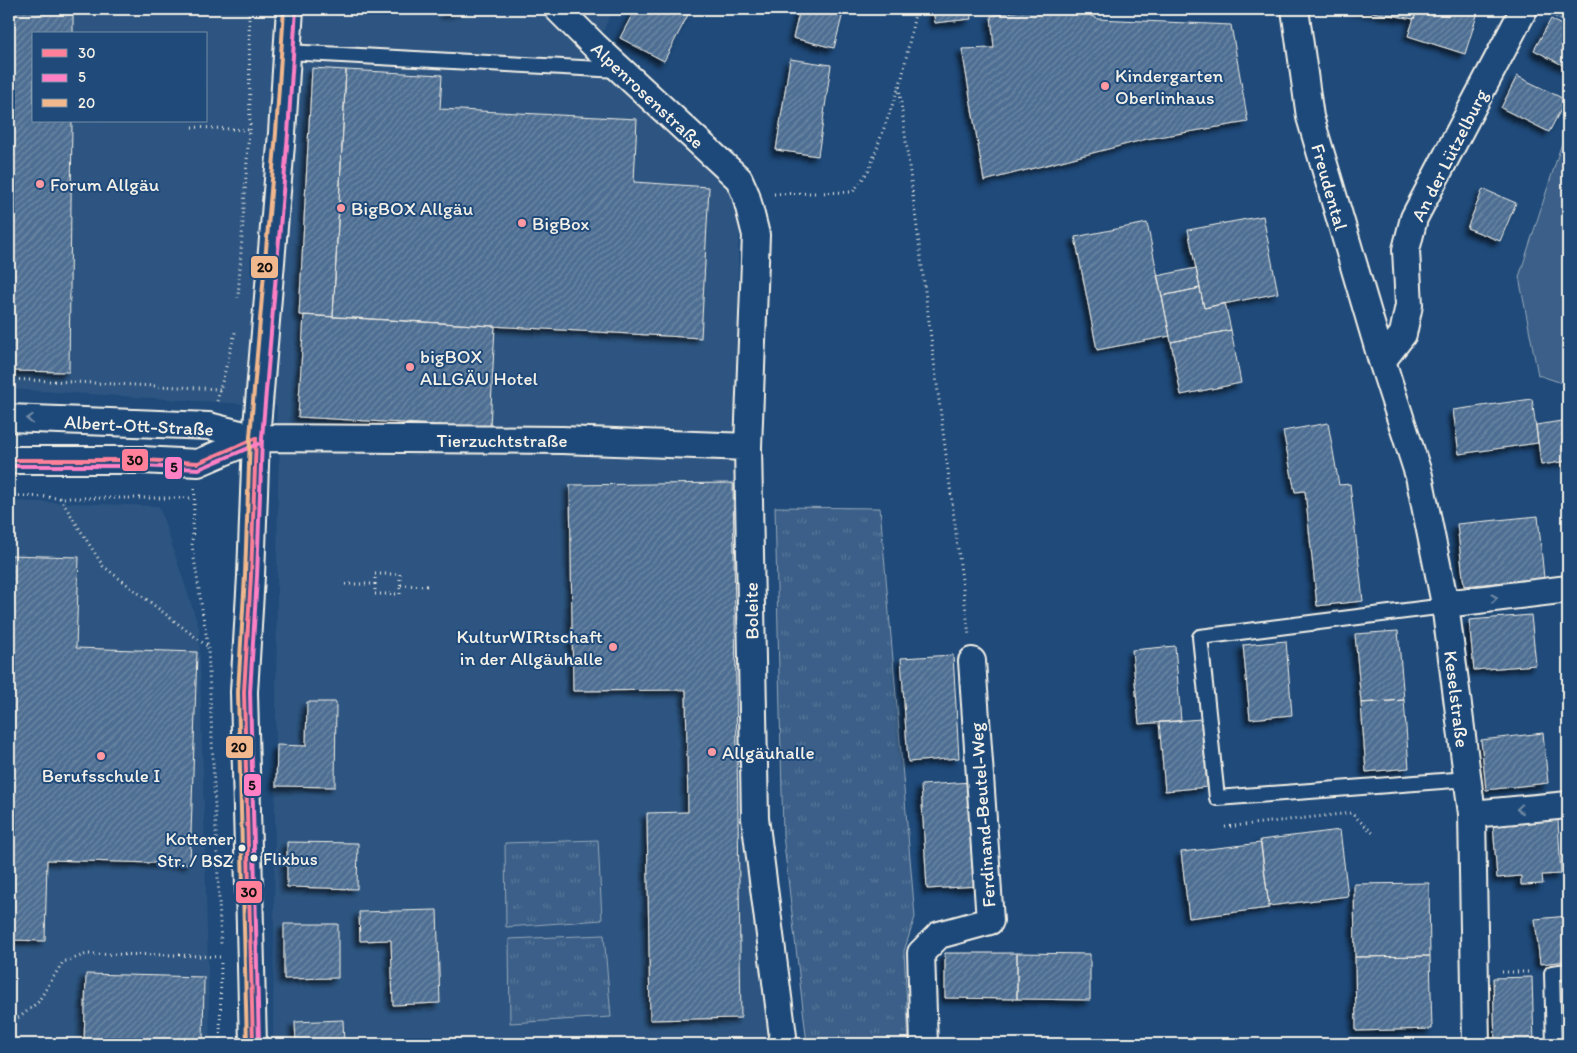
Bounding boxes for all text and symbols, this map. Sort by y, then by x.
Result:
legend [32,32,208,122]
street label: Alpenrosenstraße [586,37,709,154]
text: 30 [78,44,95,62]
place label: Kindergarten Oberlinhaus [1115,64,1223,109]
text: 5 [78,68,86,86]
marker: Kindergarten Oberlinhaus [1099,80,1111,92]
street label: An der Lützelburg [1406,85,1493,225]
text: 20 [78,94,95,112]
street label: Freudental [1306,141,1353,234]
place label: Forum Allgäu [50,173,160,196]
marker: Forum Allgäu [34,178,46,190]
place label: BigBOX Allgäu [351,197,474,220]
marker: BigBOX Allgäu [335,202,347,214]
place label: BigBox [532,212,590,235]
marker: BigBox [516,217,528,229]
line badge: 20 [250,255,279,279]
text: 20 [257,259,273,276]
place label: bigBOX ALLGÄU Hotel [420,345,538,390]
marker: bigBOX ALLGÄU Hotel [404,361,416,373]
street label: Albert-Ott-Straße [64,410,214,441]
one-way arrow [26,414,34,424]
street label: Tierzuchtstraße [437,429,567,452]
line badge: 30 [121,448,149,472]
text: 30 [127,452,143,469]
line badge: 5 [164,456,183,480]
text: 5 [170,459,178,476]
street label: Boleite [740,582,763,640]
one-way arrow [1490,593,1498,604]
place label: KulturWIRtschaft in der Allgäuhalle [457,625,603,670]
marker: KulturWIRtschaft in der Allgäuhalle [607,641,619,653]
street label: Keselstraße [1439,649,1474,749]
street label: Ferdinand-Beutel-Weg [965,721,1000,908]
line badge: 20 [225,735,254,759]
text: 20 [231,739,247,756]
place label: Allgäuhalle [722,741,815,764]
marker: Allgäuhalle [706,746,718,758]
marker: Berufsschule I [95,750,107,762]
place label: Berufsschule I [42,764,160,787]
line badge: 5 [243,773,262,797]
text: 5 [248,777,256,794]
one-way arrow [1516,804,1524,815]
place label: Kottener Str. / BSZ [157,828,233,872]
marker: Kottener Str. / BSZ [237,843,247,853]
place label: Flixbus [263,848,318,870]
marker: Flixbus [249,853,259,863]
line badge: 30 [235,880,263,904]
text: 30 [241,884,257,901]

